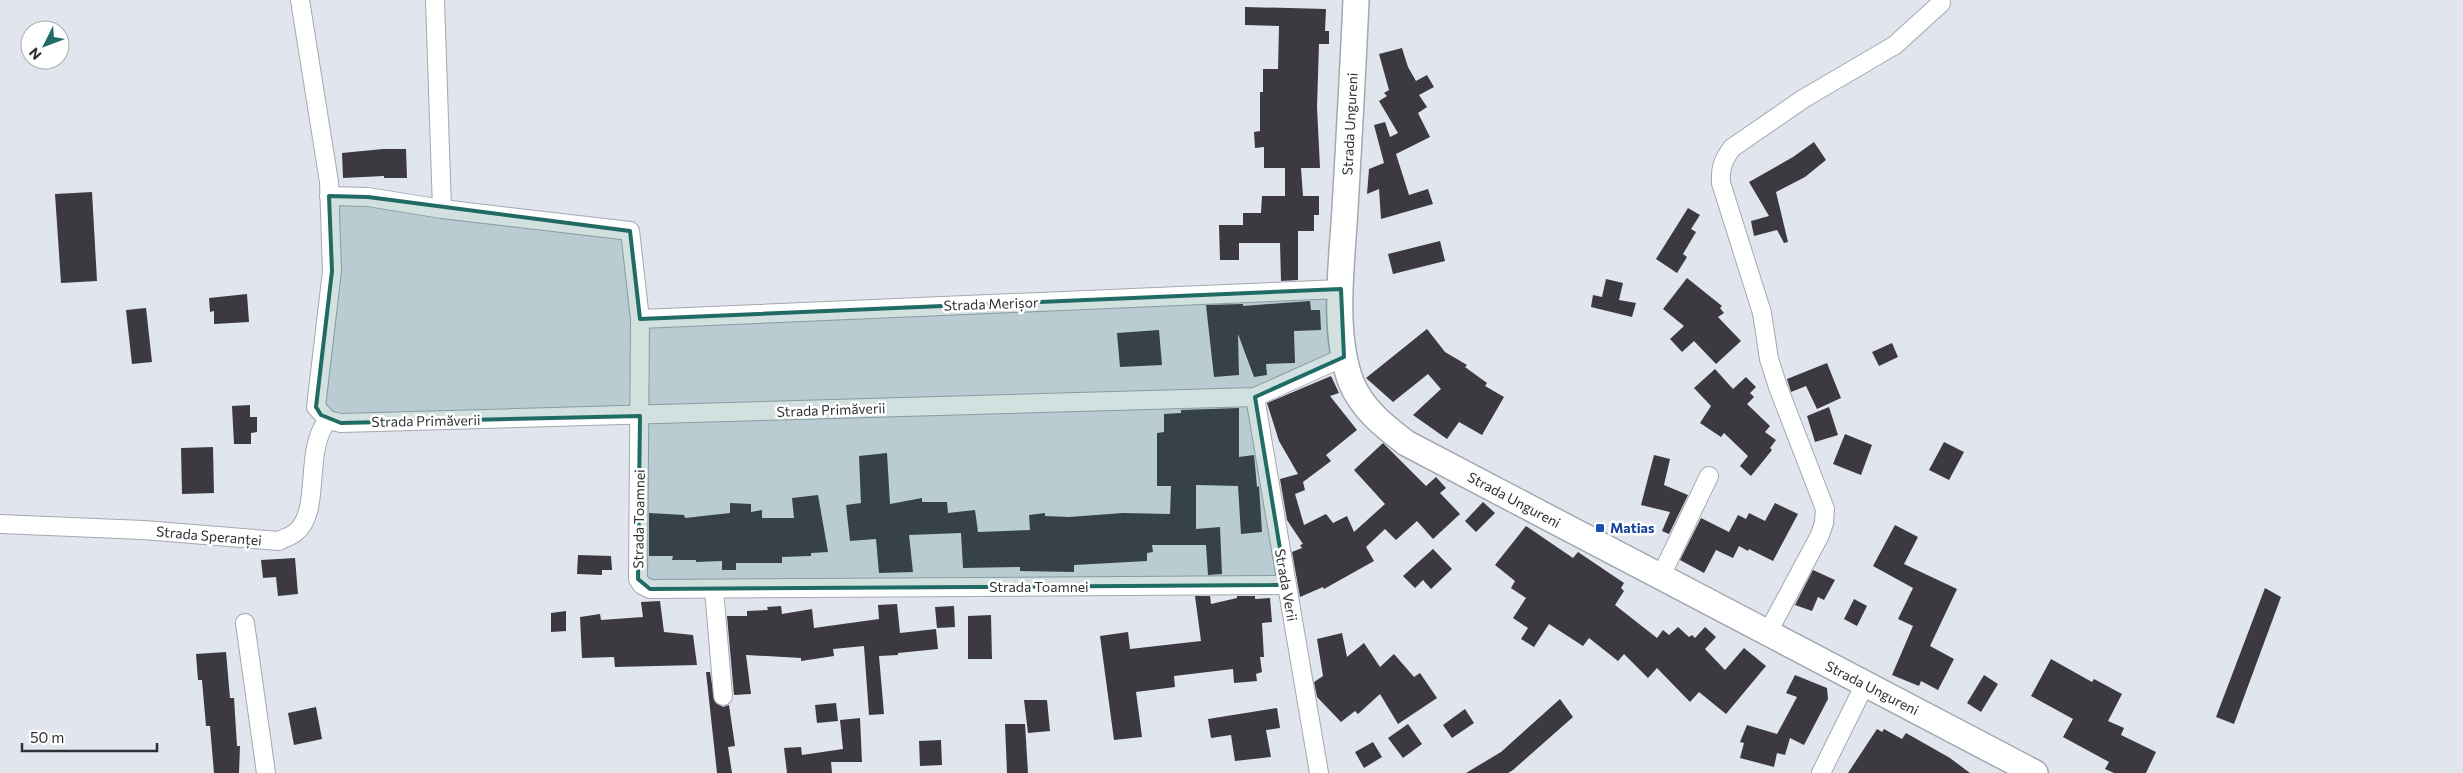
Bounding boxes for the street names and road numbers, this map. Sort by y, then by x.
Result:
street label: Strada Ungureni [1338,72,1361,176]
street label: Strada Merișor [943,293,1039,315]
street label: Strada Primăverii [776,399,886,420]
street label: Strada Primăverii [371,411,481,430]
street label: Strada Ungureni [1465,468,1564,531]
street label: Strada Toamnei [629,469,648,569]
street label: Strada Speranței [155,522,263,550]
street label: Strada Verii [1272,547,1301,623]
street label: Strada Toamnei [989,578,1089,595]
street label: Strada Ungureni [1823,657,1922,718]

